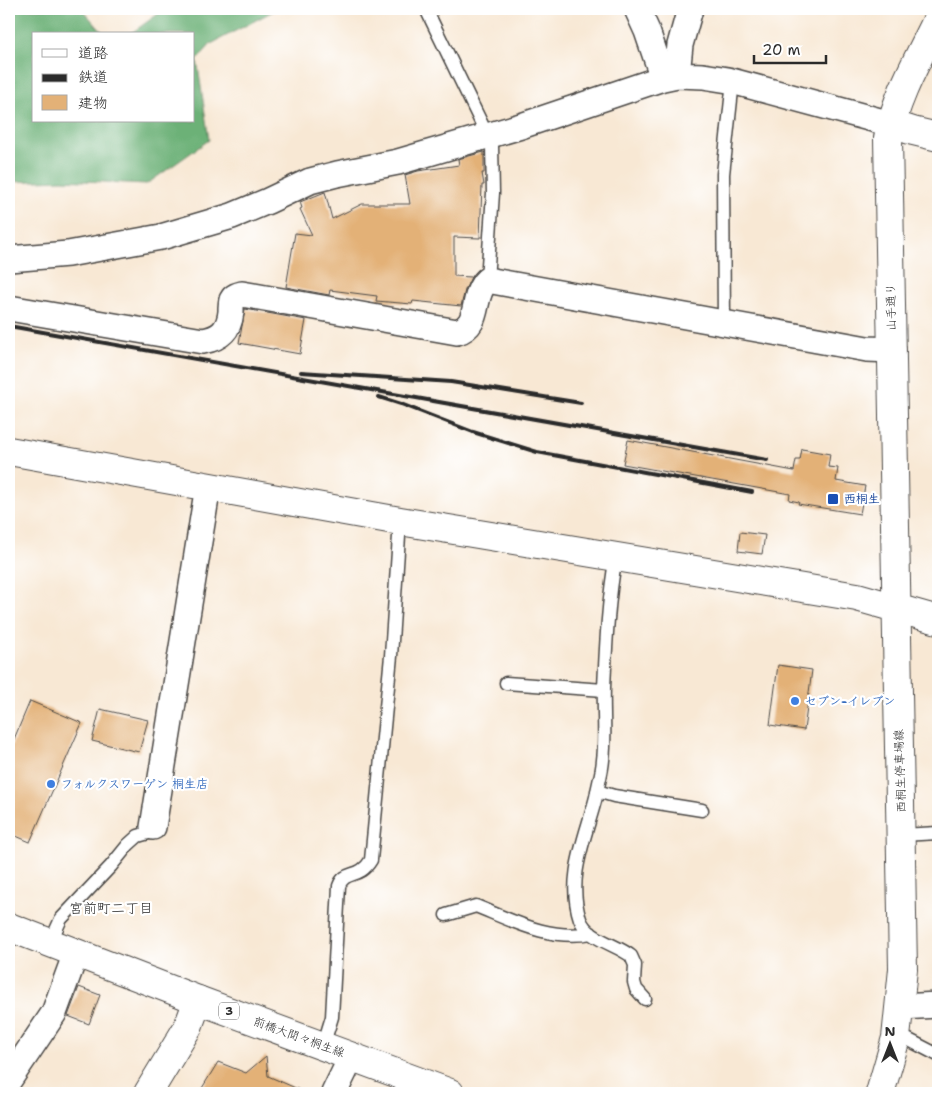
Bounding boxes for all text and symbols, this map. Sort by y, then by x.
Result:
legend [32,32,195,122]
scale bar [754,32,827,64]
text: 20 m [762,40,801,60]
text: 道路 [78,43,108,63]
text: 鉄道 [78,67,108,87]
text: 建物 [78,93,108,113]
street label: 山手通り [883,283,899,331]
place label: 西桐生 [844,491,880,507]
marker: 西桐生 [826,492,840,506]
place label: セブン-イレブン [805,693,895,709]
marker: セブン-イレブン [789,695,801,707]
street label: 西桐生停車場線 [891,729,909,813]
place label: フォルクスワーゲン 桐生店 [61,776,208,792]
marker: フォルクスワーゲン 桐生店 [45,778,57,790]
district label: 宮前町二丁目 [69,899,153,917]
road number: 3 [219,1002,239,1019]
street label: 前橋大間々桐生線 [251,1013,347,1061]
north arrow [864,1020,914,1070]
text: N [884,1022,896,1040]

